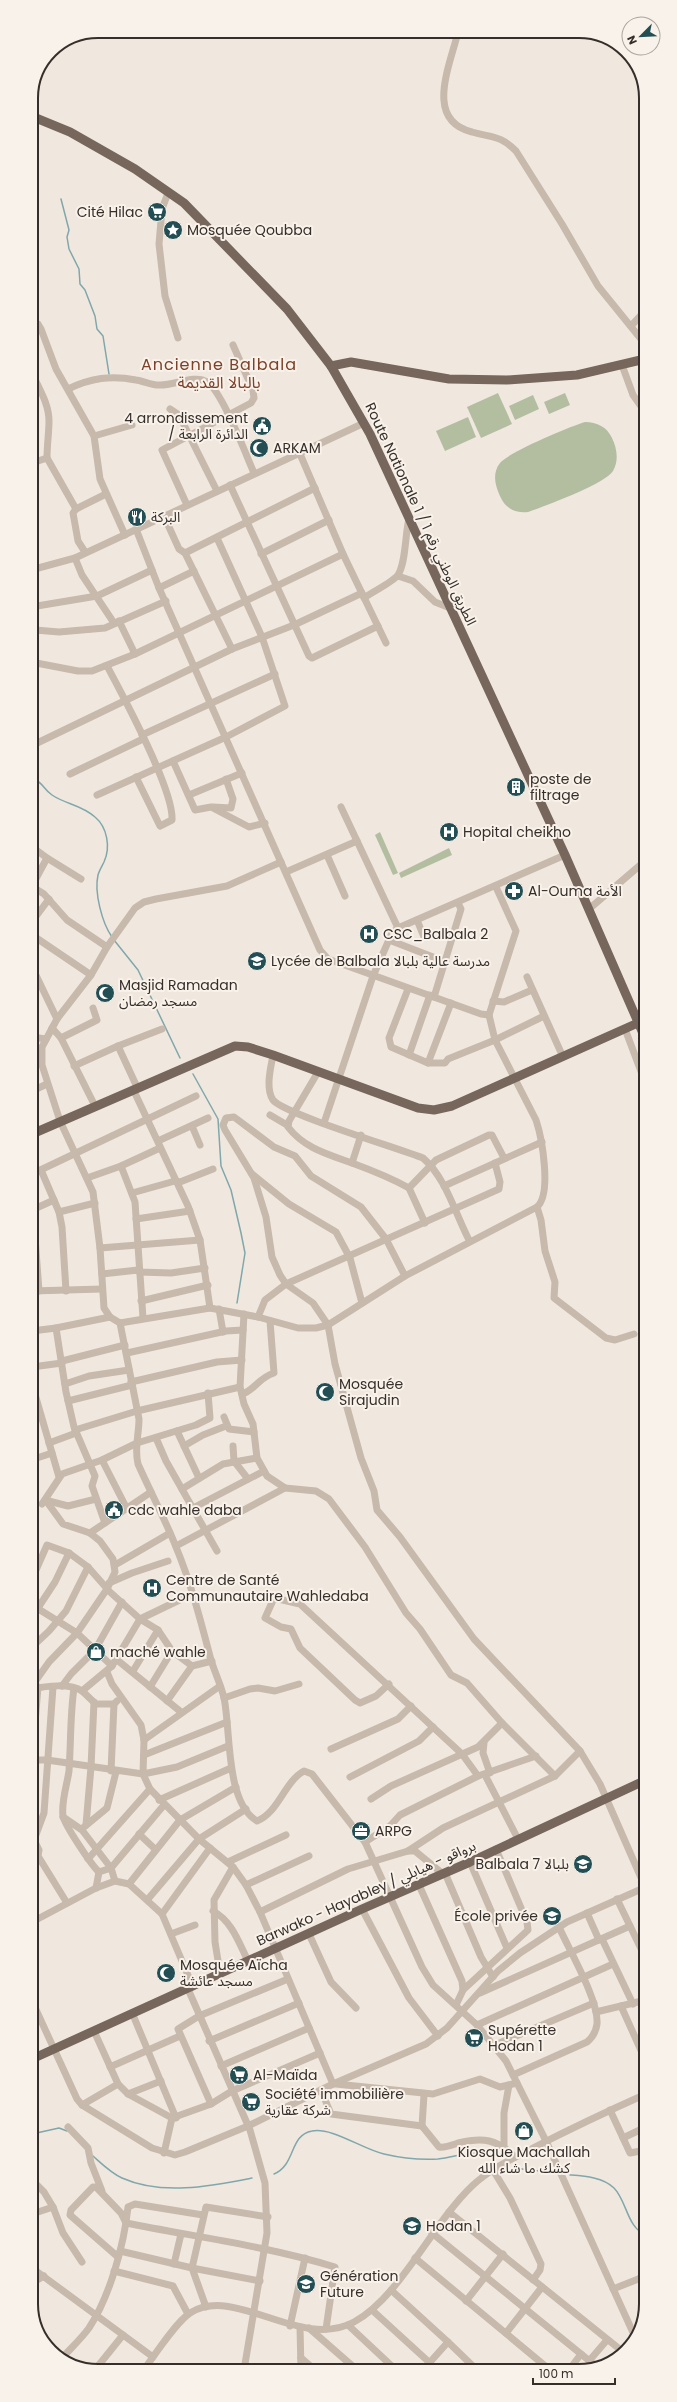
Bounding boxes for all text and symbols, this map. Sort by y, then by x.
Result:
north arrow [621,16,661,56]
text: N [623,33,641,47]
supermarket icon: Cité Hilac [146,201,168,223]
place label: Cité Hilac [77,202,143,222]
place icon: Mosquée Qoubba [162,219,184,241]
place label: Mosquée Qoubba [187,220,312,240]
district label: Ancienne Balbala بالبالا القديمة [141,353,297,394]
street label: Route Nationale 1 / الطريق الوطني رقم 1 [359,399,482,629]
place label: 4 arrondissement / الدائرة الرابعة [124,408,248,444]
public building icon: 4 arrondissement / الدائرة الرابعة [251,415,273,437]
mosque icon: ARKAM [248,437,270,459]
place label: ARKAM [273,438,321,458]
restaurant icon: البركة [126,506,148,528]
place label: البركة [151,507,180,527]
place label: poste de filtrage [530,769,592,805]
building icon: poste de filtrage [505,776,527,798]
hospital icon: Hopital cheikho [438,821,460,843]
place label: Hopital cheikho [463,822,571,842]
pharmacy icon: Al-Ouma الأمة [503,880,525,902]
place label: Al-Ouma الأمة [528,881,622,901]
hospital icon: CSC_Balbala 2 [358,923,380,945]
place label: CSC_Balbala 2 [383,924,488,944]
school or university icon: Lycée de Balbala مدرسة عالية بلبالا [246,950,268,972]
place label: Lycée de Balbala مدرسة عالية بلبالا [271,951,490,971]
place label: Masjid Ramadan مسجد رمضان [119,975,238,1011]
mosque icon: Masjid Ramadan مسجد رمضان [94,982,116,1004]
place label: Mosquée Sirajudin [339,1374,403,1410]
mosque icon: Mosquée Sirajudin [314,1381,336,1403]
public building icon: cdc wahle daba [103,1499,125,1521]
place label: cdc wahle daba [128,1500,242,1520]
place label: Centre de Santé Communautaire Wahledaba [166,1570,369,1606]
hospital icon: Centre de Santé Communautaire Wahledaba [141,1577,163,1599]
shop icon: maché wahle [85,1641,107,1663]
place label: maché wahle [110,1642,206,1662]
office icon: ARPG [350,1820,372,1842]
place label: ARPG [375,1821,412,1841]
street label: Barwako - Hayabley / برواقو - هيابلي [253,1835,480,1952]
school or university icon: Balbala 7 بلبالا [572,1853,594,1875]
place label: Balbala 7 بلبالا [476,1854,569,1874]
school or university icon: École privée [541,1905,563,1927]
place label: École privée [454,1906,538,1926]
place label: Mosquée Aïcha مسجد عائشة [180,1955,288,1991]
mosque icon: Mosquée Aïcha مسجد عائشة [155,1962,177,1984]
place label: Supérette Hodan 1 [488,2020,556,2056]
supermarket icon: Supérette Hodan 1 [463,2027,485,2049]
supermarket icon: Al-Maïda [228,2064,250,2086]
place label: Al-Maïda [253,2065,317,2085]
place label: Société immobilière شركة عقارية [265,2084,404,2120]
supermarket icon: Société immobilière شركة عقارية [240,2091,262,2113]
shop icon: Kiosque Machallah كشك ما شاء الله [513,2120,535,2142]
place label: Kiosque Machallah كشك ما شاء الله [458,2142,590,2178]
school or university icon: Hodan 1 [401,2215,423,2237]
place label: Hodan 1 [426,2216,481,2236]
place label: Génération Future [320,2266,398,2302]
school or university icon: Génération Future [295,2273,317,2295]
scale bar [533,2360,615,2386]
text: 100 m [539,2365,573,2382]

